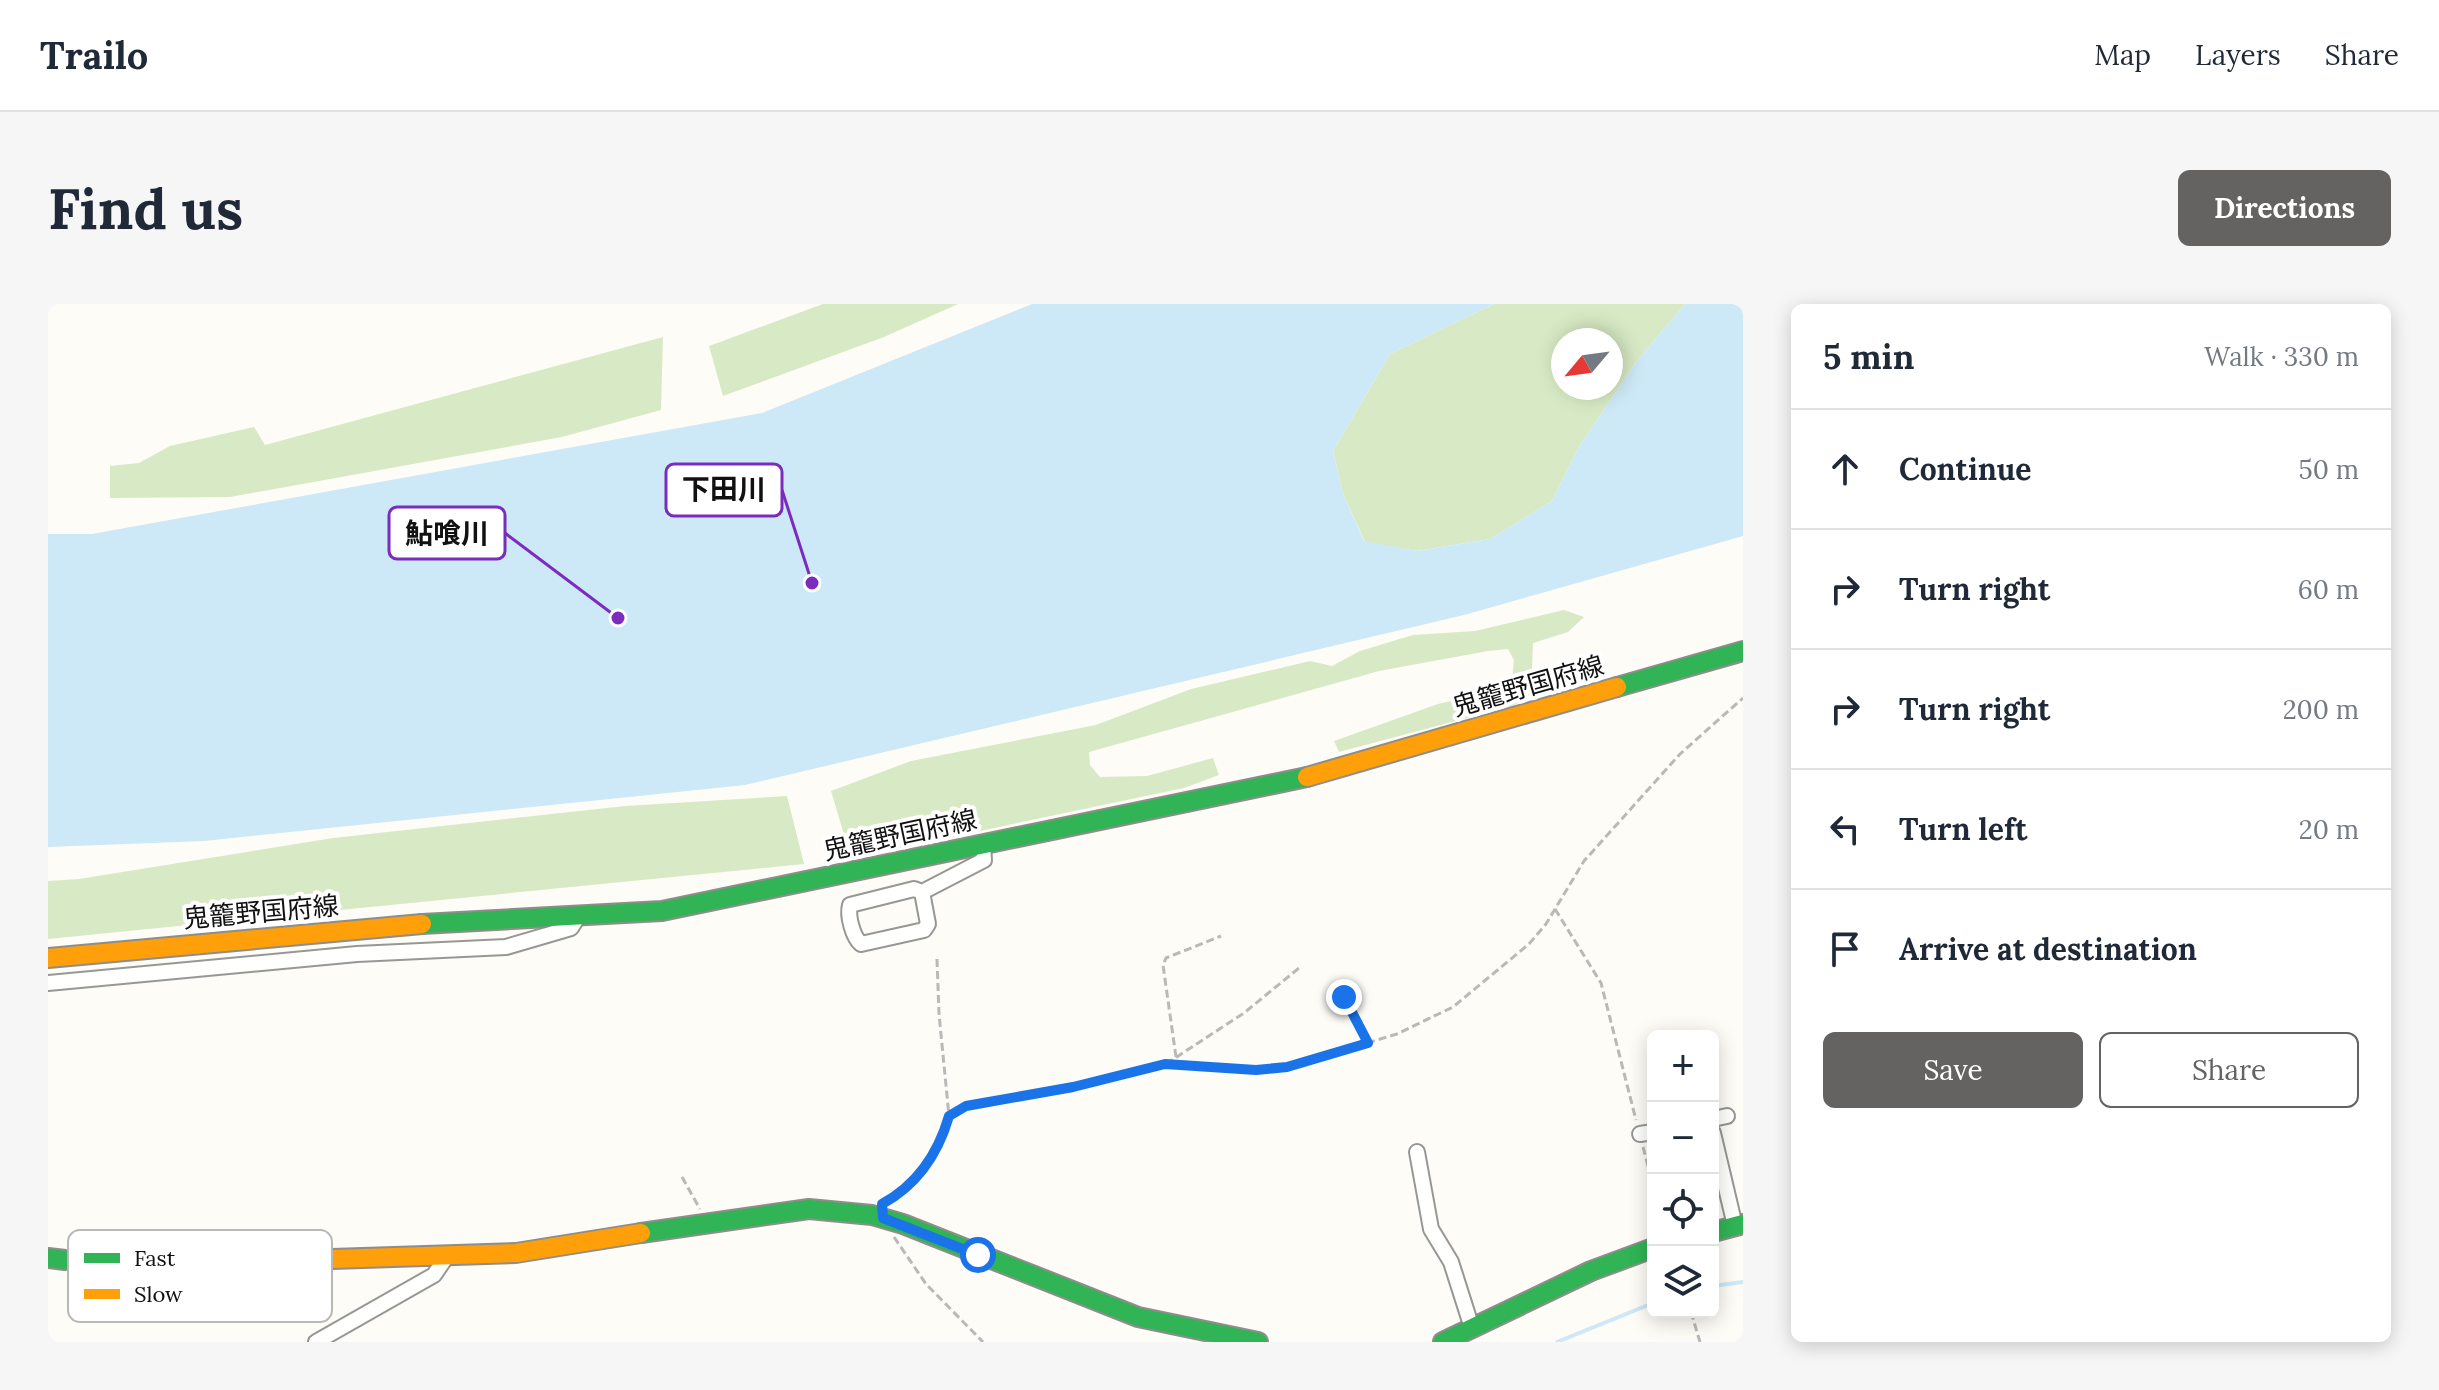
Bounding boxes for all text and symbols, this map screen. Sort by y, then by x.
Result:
text: Trailo [40,31,148,79]
text: Map [2094,37,2151,73]
text: Layers [2195,37,2281,73]
text: Share [2325,37,2399,73]
button: Directions [2178,170,2391,246]
text: Find us [48,173,243,244]
north arrow [1551,328,1623,400]
text: 5 min [1823,335,1914,378]
text: Walk · 330 m [2204,340,2359,373]
icon: ahead [1823,447,1867,491]
text: Continue [1899,450,2031,488]
text: 50 m [2299,453,2359,486]
callout: 下田川 [666,464,782,516]
text: 下田川 [682,471,766,507]
callout: 鮎喰川 [389,507,505,559]
text: 鮎喰川 [405,515,489,551]
icon: right [1823,567,1867,611]
text: Turn right [1899,570,2050,608]
text: 60 m [2298,573,2359,606]
street label: 鬼籠野国府線 [1448,648,1607,723]
icon: right [1823,687,1867,731]
text: Turn right [1899,690,2050,728]
text: 200 m [2283,693,2359,726]
street label: 鬼籠野国府線 [820,802,980,867]
icon: left [1823,807,1867,851]
text: Turn left [1899,810,2027,848]
text: 20 m [2299,813,2359,846]
street label: 鬼籠野国府線 [182,888,340,935]
icon: arrive [1823,927,1867,971]
text: Arrive at destination [1899,930,2197,968]
route end [1326,979,1362,1015]
map controls [1647,1030,1719,1318]
button: + [1647,1030,1719,1102]
button: Save [1823,1032,2083,1108]
button: Share [2099,1032,2359,1108]
button: − [1647,1102,1719,1174]
button: locate [1647,1174,1719,1246]
legend [68,1230,332,1322]
route start [960,1237,996,1273]
text: Fast [134,1244,176,1272]
button: layers [1647,1246,1719,1318]
text: Slow [134,1280,183,1308]

